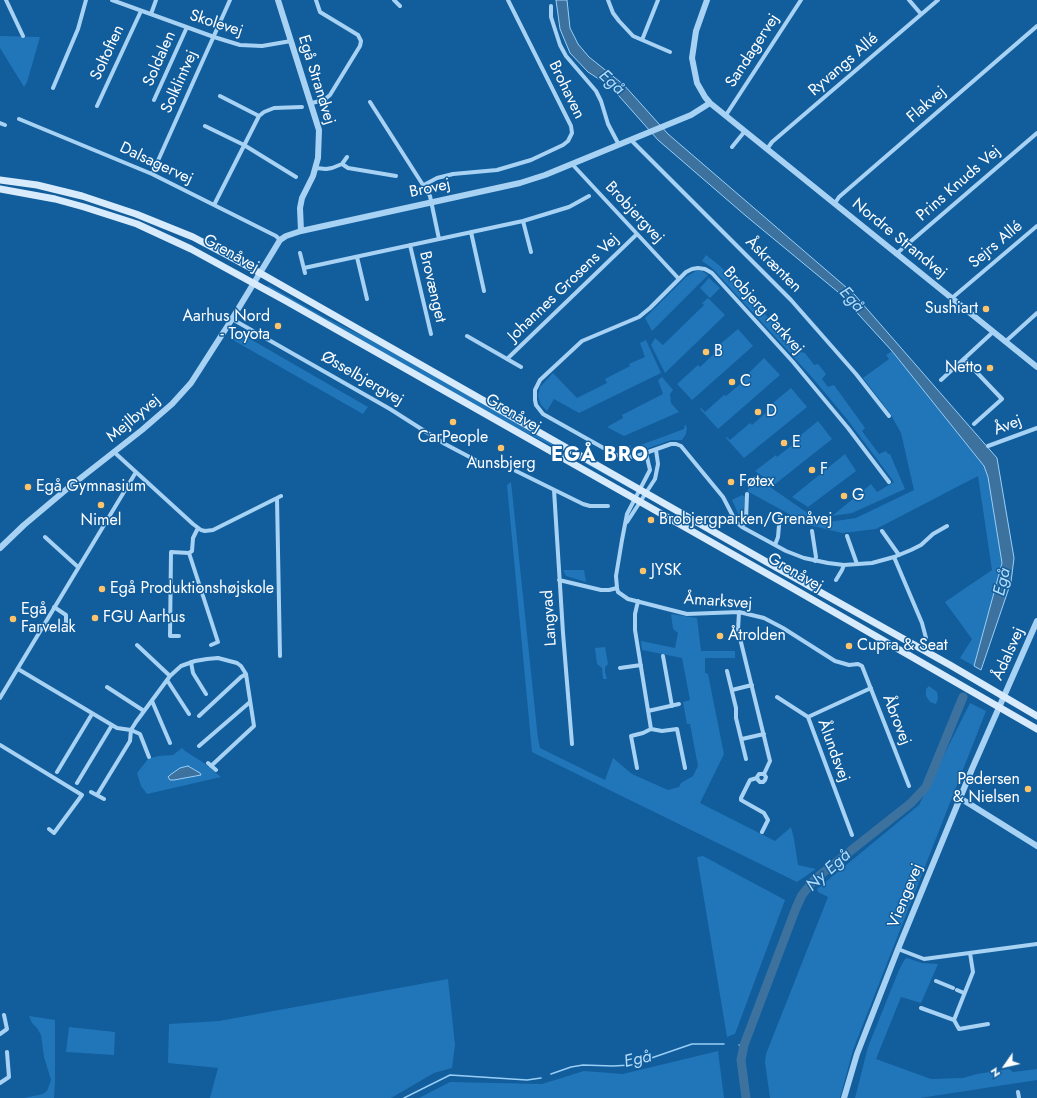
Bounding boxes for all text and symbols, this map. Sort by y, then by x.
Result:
street label: Skolevej [187,6,245,42]
street label: Sandagervej [722,11,784,91]
street label: Soltoften [87,22,129,84]
street label: Soldalen [139,28,181,90]
street label: Ryvangs Allé [805,29,883,101]
street label: Egå Strandvej [293,33,339,127]
street label: Solklintvej [158,47,202,117]
street label: Brohaven [544,58,588,122]
water label: Egå [594,66,628,100]
street label: Flakvej [903,83,951,127]
street label: Dalsagervej [116,139,196,189]
street label: Prins Knuds Vej [913,142,1005,226]
street label: Brovej [408,175,452,203]
street label: Brobjergvej [600,178,668,248]
street label: Nordre Strandvej [848,195,950,283]
street label: Sejrs Allé [965,217,1027,273]
street label: Johannes Grosens Vej [504,230,624,346]
street label: Grenåvej [200,231,262,277]
street label: Åskrænten [741,233,805,297]
street label: Brovænget [414,250,450,324]
street label: Brobjerg Parkvej [719,263,807,359]
water label: Egå [834,283,868,317]
place label: Sushiart [925,299,978,319]
marker: Sushiart [981,304,991,314]
place label: Aarhus Nord - Toyota [182,307,270,345]
marker: Aarhus Nord - Toyota [273,321,283,331]
place label: B [714,342,723,362]
marker: B [701,347,711,357]
street label: Øsselbjergvej [317,348,407,410]
place label: Netto [945,358,982,378]
marker: Netto [985,363,995,373]
place label: C [740,372,751,392]
marker: C [727,377,737,387]
street label: Grenåvej [482,390,544,438]
street label: Mejlbyvej [103,391,165,447]
place label: D [766,402,777,422]
marker: D [753,407,763,417]
street label: Åvej [991,412,1025,440]
marker: CarPeople [448,417,458,427]
place label: CarPeople [418,428,488,448]
place label: E [792,433,801,453]
marker: E [779,438,789,448]
marker: Aunsbjerg [496,443,506,453]
district label: EGÅ BRO [551,444,649,468]
place label: Aunsbjerg [466,454,536,474]
place label: F [820,460,828,480]
marker: F [807,465,817,475]
place label: Føtex [739,472,774,492]
place label: Egå Gymnasium [36,477,146,497]
marker: Føtex [726,477,736,487]
marker: Egå Gymnasium [23,482,33,492]
place label: G [852,486,864,506]
marker: G [839,491,849,501]
marker: Nimel [96,500,106,510]
place label: Brobjergparken/Grenåvej [659,510,832,530]
place label: Nimel [81,511,121,531]
marker: Brobjergparken/Grenåvej [646,515,656,525]
street label: Grenåvej [764,549,826,597]
place label: JYSK [651,561,682,581]
marker: JYSK [638,566,648,576]
water label: Egå [990,566,1016,598]
place label: Egå Produktionshøjskole [110,579,274,599]
marker: Egå Produktionshøjskole [97,584,107,594]
street label: Langvad [538,589,562,647]
street label: Åmarksvej [683,590,753,614]
place label: Egå Farvelak [21,600,76,638]
place label: FGU Aarhus [103,608,185,628]
marker: FGU Aarhus [90,613,100,623]
marker: Egå Farvelak [8,614,18,624]
street label: Ådalsvej [989,624,1029,684]
place label: Åtrolden [728,626,786,646]
marker: Åtrolden [715,631,725,641]
place label: Cupra & Seat [857,636,948,656]
marker: Cupra & Seat [844,641,854,651]
street label: Åbrovej [878,692,914,748]
street label: Ålundsvej [813,717,853,785]
place label: Pedersen & Nielsen [953,770,1020,808]
marker: Pedersen & Nielsen [1023,784,1033,794]
water label: Ny Egå [802,846,856,896]
street label: Viengevej [884,861,928,931]
north arrow [985,1046,1025,1086]
water label: Egå [622,1047,654,1073]
text: N [986,1065,1004,1081]

